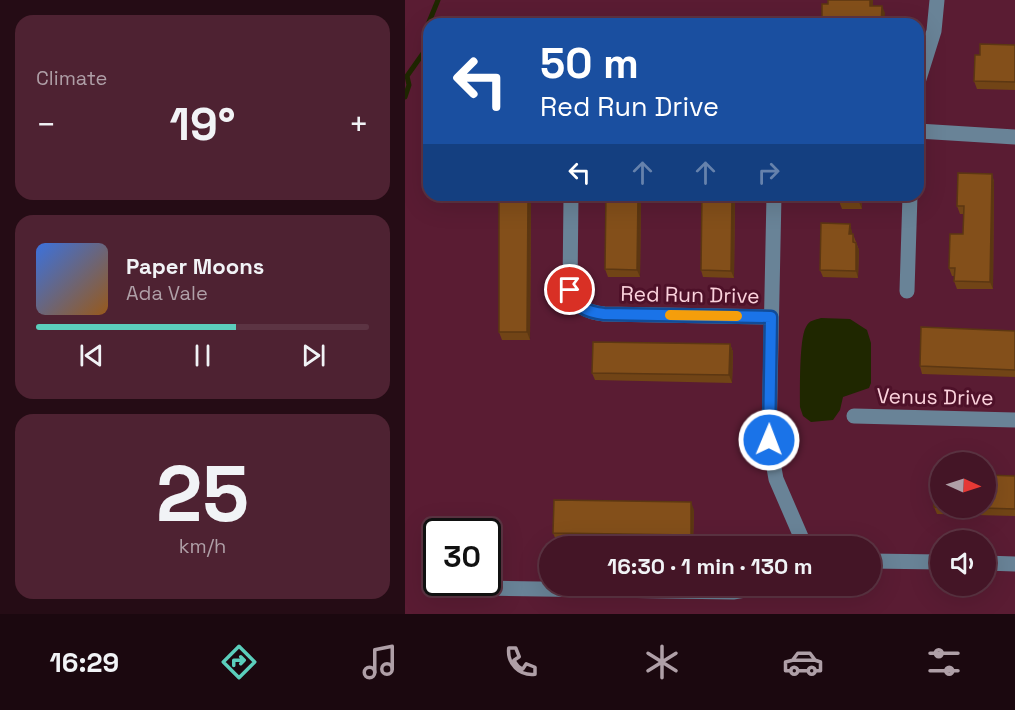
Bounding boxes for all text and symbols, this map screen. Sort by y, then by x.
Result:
text: 50 m [540,37,639,90]
icon: left [441,42,519,120]
text: Climate [36,65,107,91]
text: Red Run Drive [540,89,719,124]
text: 19° [170,96,235,153]
text: − [36,104,56,146]
text: + [349,104,369,146]
icon: left [563,156,596,189]
icon: ahead [626,156,659,189]
icon: ahead [689,156,722,189]
icon: right [752,156,785,189]
text: Paper Moons [126,252,264,280]
pin [544,264,595,315]
icon: arrive [553,273,586,306]
text: Ada Vale [126,280,208,306]
street label: Red Run Drive [620,280,760,309]
icon: previous [75,339,108,372]
icon: pause [186,339,219,372]
icon: next [297,339,330,372]
street label: Venus Drive [876,382,994,411]
position arrow [737,408,801,472]
text: 25 [156,444,249,544]
north arrow [930,452,996,518]
map controls [930,452,996,596]
speed limit sign: 30 [423,518,501,596]
button: sound [930,530,996,596]
text: km/h [179,533,226,559]
text: 16:30 · 1 min · 130 m [607,552,813,580]
icon: directions [218,641,260,683]
icon: music [359,641,401,683]
icon: phone [500,641,542,683]
icon: climate [641,641,683,683]
icon: car [782,641,824,683]
icon: filters [923,641,965,683]
text: 16:29 [50,645,119,680]

